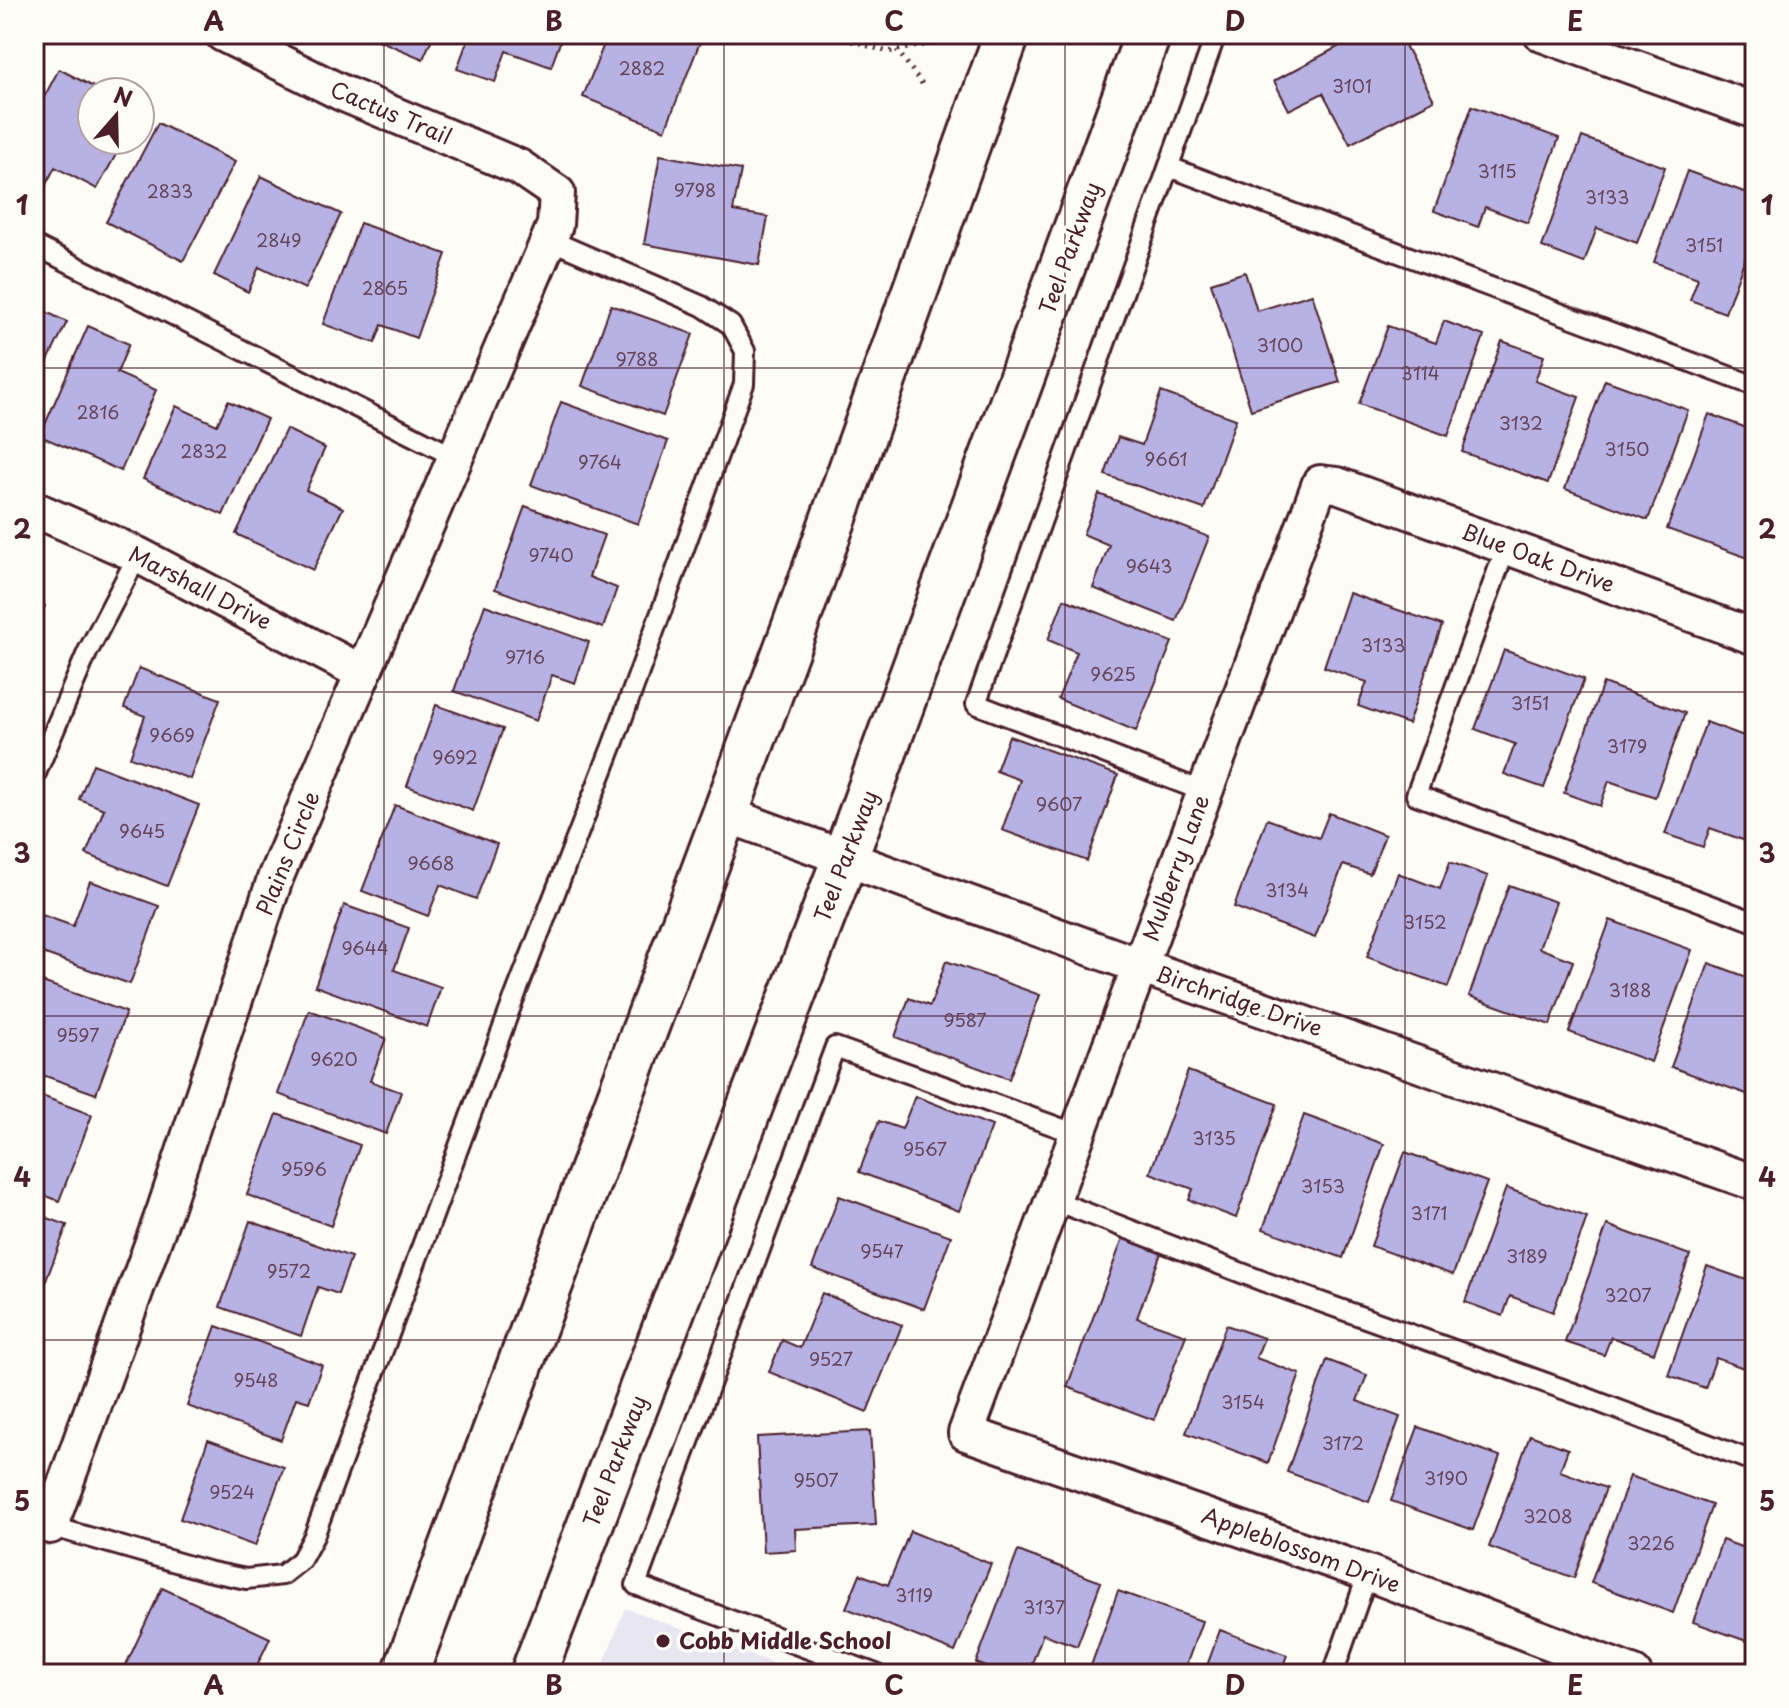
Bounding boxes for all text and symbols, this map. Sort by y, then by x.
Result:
text: A [204,1,224,40]
text: B [545,1,563,40]
text: C [884,1,904,40]
text: D [1225,1,1245,40]
text: E [1567,1,1583,40]
house number: 2882 [619,54,665,81]
street label: Cactus Trail [326,71,457,152]
house number: 3101 [1332,72,1372,99]
north arrow [76,76,156,156]
text: N [110,77,137,114]
house number: 3115 [1478,157,1516,184]
house number: 9798 [674,176,716,203]
house number: 2833 [147,177,193,204]
street label: Teel Parkway [1029,177,1108,318]
house number: 3133 [1585,183,1629,210]
text: 1 [16,185,28,224]
text: 1 [1761,185,1773,224]
house number: 2849 [256,226,302,253]
house number: 3151 [1685,231,1723,258]
house number: 2865 [362,274,408,301]
house number: 3100 [1257,331,1303,358]
house number: 9788 [615,345,659,372]
house number: 3114 [1400,359,1440,386]
house number: 2816 [77,398,119,425]
house number: 3132 [1499,409,1543,436]
house number: 3150 [1605,435,1649,462]
house number: 2832 [181,437,227,464]
house number: 9661 [1144,445,1188,472]
house number: 9764 [578,448,622,475]
text: 2 [13,509,31,548]
text: 2 [1758,509,1776,548]
street label: Blue Oak Drive [1457,514,1620,600]
street label: Marshall Drive [123,536,278,637]
house number: 9740 [528,541,574,568]
house number: 9643 [1126,552,1172,579]
house number: 3133 [1361,631,1405,658]
house number: 9716 [505,643,545,670]
house number: 9625 [1090,660,1136,687]
house number: 3151 [1511,689,1549,716]
house number: 9669 [149,721,195,748]
house number: 3179 [1607,732,1647,759]
house number: 9692 [432,743,478,770]
street label: Plains Circle [247,785,327,920]
street label: Teel Parkway [804,785,885,926]
house number: 9607 [1036,790,1082,817]
street label: Mulberry Lane [1133,790,1216,945]
house number: 9645 [119,817,165,844]
text: 3 [13,833,31,872]
text: 3 [1758,833,1776,872]
house number: 9668 [407,849,455,876]
house number: 3134 [1265,876,1309,903]
house number: 3152 [1403,908,1447,935]
house number: 9644 [341,934,389,961]
street label: Birchridge Drive [1152,956,1327,1044]
house number: 3188 [1609,976,1651,1003]
house number: 9587 [944,1006,986,1033]
house number: 9597 [57,1021,99,1048]
house number: 9620 [310,1045,358,1072]
house number: 3135 [1192,1124,1236,1151]
house number: 9567 [903,1135,947,1162]
house number: 9596 [281,1155,327,1182]
text: 4 [13,1157,31,1196]
text: 4 [1758,1157,1776,1196]
house number: 3153 [1301,1172,1345,1199]
house number: 3171 [1411,1199,1447,1226]
house number: 9547 [860,1237,904,1264]
house number: 3189 [1506,1242,1548,1269]
house number: 9572 [267,1257,311,1284]
house number: 3207 [1605,1281,1651,1308]
house number: 9527 [809,1345,853,1372]
house number: 9548 [233,1366,279,1393]
house number: 3154 [1221,1388,1265,1415]
street label: Teel Parkway [573,1390,654,1531]
house number: 3172 [1322,1429,1364,1456]
house number: 3190 [1424,1464,1468,1491]
house number: 9507 [793,1466,839,1493]
house number: 9524 [209,1478,255,1505]
text: 5 [14,1481,30,1520]
text: 5 [1759,1481,1775,1520]
street label: Appleblossom Drive [1198,1497,1405,1600]
house number: 3208 [1523,1502,1573,1529]
house number: 3226 [1627,1529,1675,1556]
house number: 3119 [895,1581,933,1608]
house number: 3137 [1023,1593,1065,1620]
place label: Cobb Middle School [679,1623,891,1656]
marker: Cobb Middle School [654,1632,672,1650]
text: A [204,1665,224,1704]
text: B [545,1665,563,1704]
text: C [884,1665,904,1704]
text: D [1225,1665,1245,1704]
text: E [1567,1665,1583,1704]

